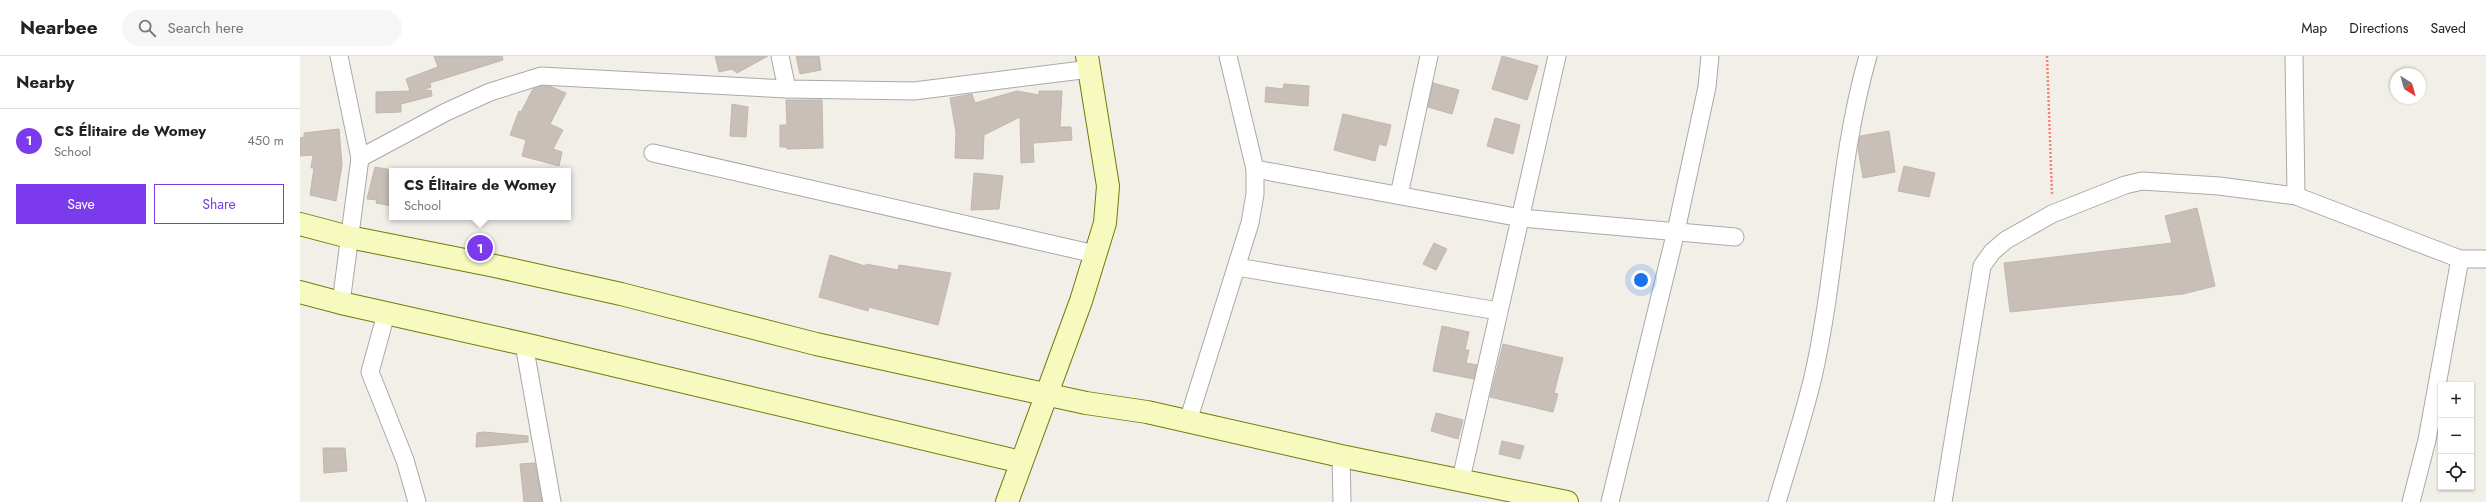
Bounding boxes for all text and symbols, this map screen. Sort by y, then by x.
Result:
search box [122,10,402,46]
text: Nearbee [20,14,98,41]
icon: search [136,17,158,39]
text: Search here [168,17,243,39]
text: Map [2301,18,2327,38]
text: Directions [2349,18,2409,38]
text: Saved [2431,18,2466,38]
north arrow [2390,68,2426,104]
text: Nearby [16,70,74,94]
text: CS Élitaire de Womey [54,120,206,142]
text: 1 [26,131,32,150]
text: 450 m [247,131,284,150]
text: School [54,142,91,161]
popup [389,168,571,220]
text: CS Élitaire de Womey [404,174,556,196]
button: Save [16,184,146,224]
button: Share [154,184,284,224]
text: School [404,196,441,215]
pin: 1 [467,233,493,263]
your location [1631,270,1651,290]
map controls [2438,382,2474,490]
button: + [2438,382,2474,418]
button: − [2438,418,2474,454]
button: locate [2438,454,2474,490]

